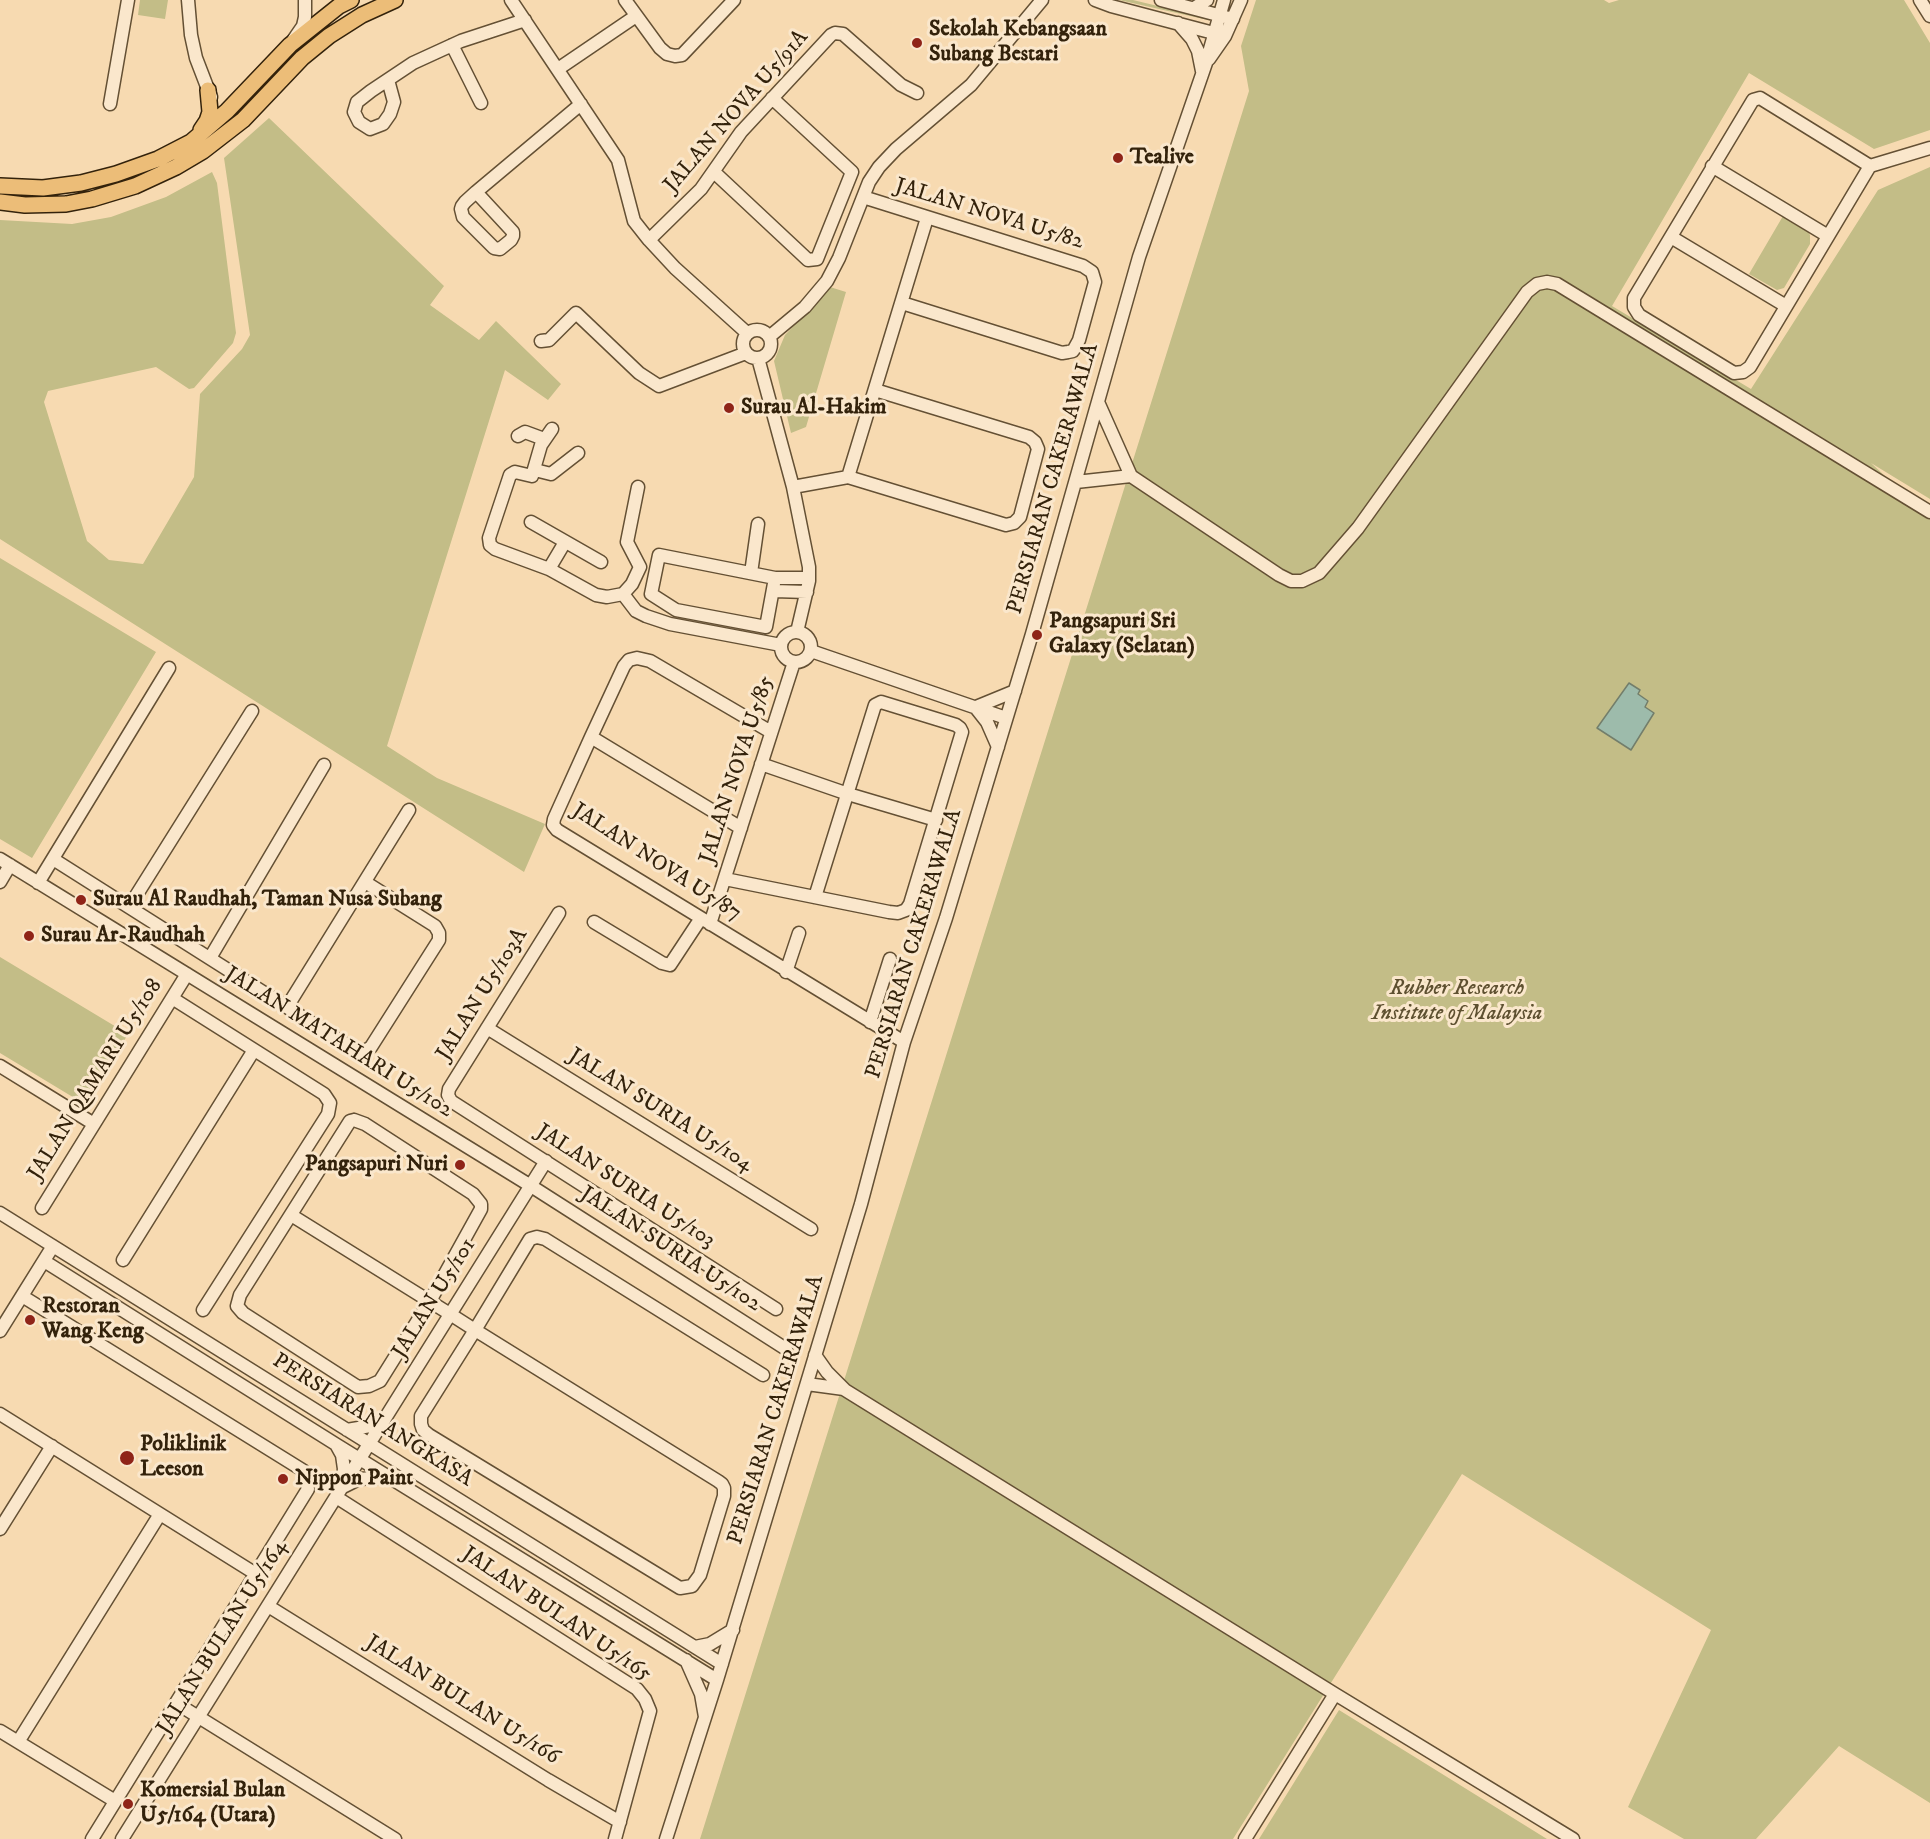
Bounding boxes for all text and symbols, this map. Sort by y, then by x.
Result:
place label: Sekolah Kebangsaan Subang Bestari [929,17,1107,68]
street label: JALAN NOVA U5/91A [659,25,815,199]
marker: Sekolah Kebangsaan Subang Bestari [910,36,924,50]
place label: Tealive [1130,145,1194,171]
marker: Tealive [1111,151,1125,165]
street label: JALAN NOVA U5/82 [892,174,1086,256]
street label: PERSIARAN CAKERAWALA [1003,341,1105,617]
place label: Surau Al-Hakim [741,395,887,421]
marker: Surau Al-Hakim [722,401,736,415]
place label: Pangsapuri Sri Galaxy (Selatan) [1049,609,1195,660]
marker: Pangsapuri Sri Galaxy (Selatan) [1030,628,1044,642]
street label: JALAN NOVA U5/85 [695,673,781,867]
street label: JALAN NOVA U5/87 [566,798,746,928]
street label: PERSIARAN CAKERAWALA [861,806,969,1082]
place label: Surau Al Raudhah, Taman Nusa Subang [93,887,442,913]
marker: Surau Al Raudhah, Taman Nusa Subang [74,893,88,907]
place label: Surau Ar-Raudhah [41,923,205,949]
street label: JALAN U5/103A [432,924,534,1066]
marker: Surau Ar-Raudhah [22,929,36,943]
street label: JALAN MATAHARI U5/102 [219,962,457,1124]
street label: JALAN QAMARI U5/108 [23,974,169,1186]
park label: Rubber Research Institute of Malaysia [1372,976,1542,1028]
street label: JALAN SURIA U5/104 [563,1044,757,1178]
street label: JALAN SURIA U5/103 [531,1119,719,1255]
place label: Pangsapuri Nuri [305,1152,448,1178]
marker: Pangsapuri Nuri [453,1158,467,1172]
street label: JALAN SURIA U5/102 [574,1182,766,1318]
street label: JALAN U5/101 [388,1234,482,1364]
street label: PERSIARAN CAKERAWALA [723,1272,831,1548]
place label: Restoran Wang Keng [42,1294,144,1346]
marker: Restoran Wang Keng [23,1313,37,1327]
street label: PERSIARAN ANGKASA [267,1349,477,1493]
place label: Poliklinik Leeson [140,1432,227,1484]
marker: Poliklinik Leeson [118,1449,136,1467]
place label: Nippon Paint [295,1466,413,1492]
marker: Nippon Paint [276,1472,290,1486]
street label: JALAN BULAN U5/164 [152,1536,294,1740]
street label: JALAN BULAN U5/165 [456,1542,656,1688]
street label: JALAN BULAN U5/166 [360,1631,564,1771]
place label: Komersial Bulan U5/164 (Utara) [140,1778,285,1830]
marker: Komersial Bulan U5/164 (Utara) [121,1797,135,1811]

